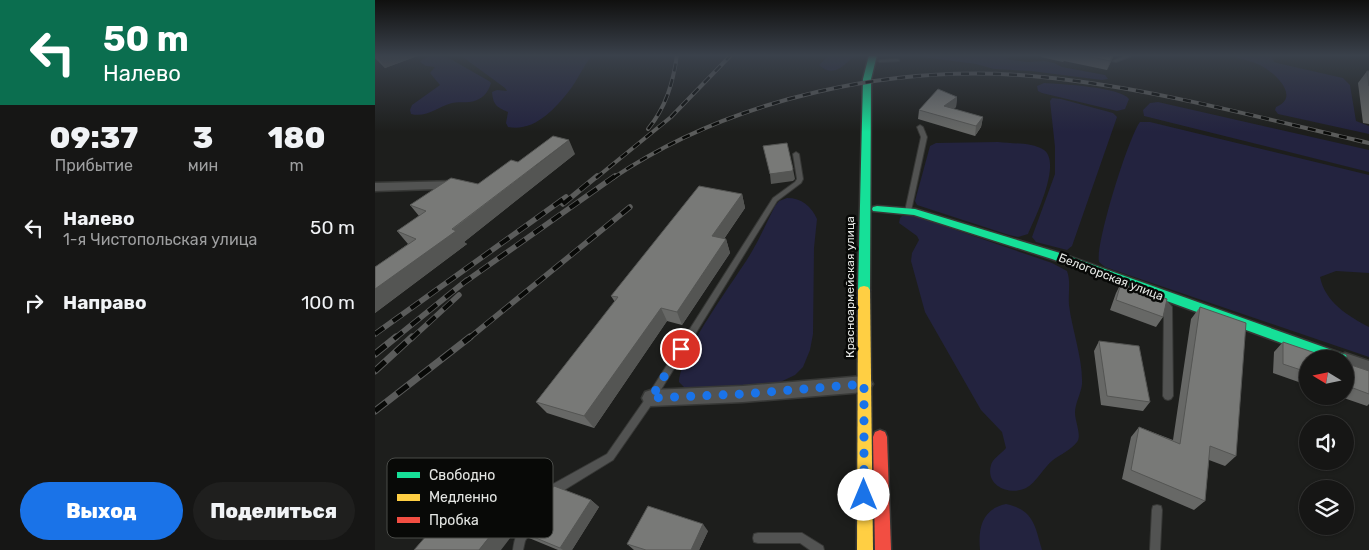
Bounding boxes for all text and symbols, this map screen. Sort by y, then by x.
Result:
text: 50 m [103,18,189,60]
icon: left [20,20,85,85]
text: Налево [103,60,181,87]
text: 09:37 [50,120,138,156]
text: 3 [193,120,213,156]
text: 180 [268,120,325,156]
text: Прибытие [55,156,133,175]
text: мин [188,156,218,175]
text: m [289,156,304,175]
text: Налево [63,207,135,230]
icon: left [20,214,48,242]
text: 50 m [310,216,355,239]
street label: Красноармейская улица [843,216,857,358]
text: 1-я Чистопольская улица [63,230,257,249]
street label: Белогорская улица [1057,251,1165,303]
icon: right [20,289,48,317]
text: Направо [63,291,147,314]
text: 100 m [301,291,355,314]
pin [660,328,702,370]
icon: arrive [667,335,695,363]
north arrow [1299,350,1354,405]
map controls [1299,350,1354,535]
button: sound [1299,415,1354,470]
legend [387,458,553,538]
text: Свободно [429,467,495,484]
position arrow [837,468,889,520]
button: layers [1299,480,1354,535]
button: Выход [20,482,183,540]
button: Поделиться [193,482,355,540]
text: Медленно [429,489,497,506]
text: Пробка [429,512,479,529]

